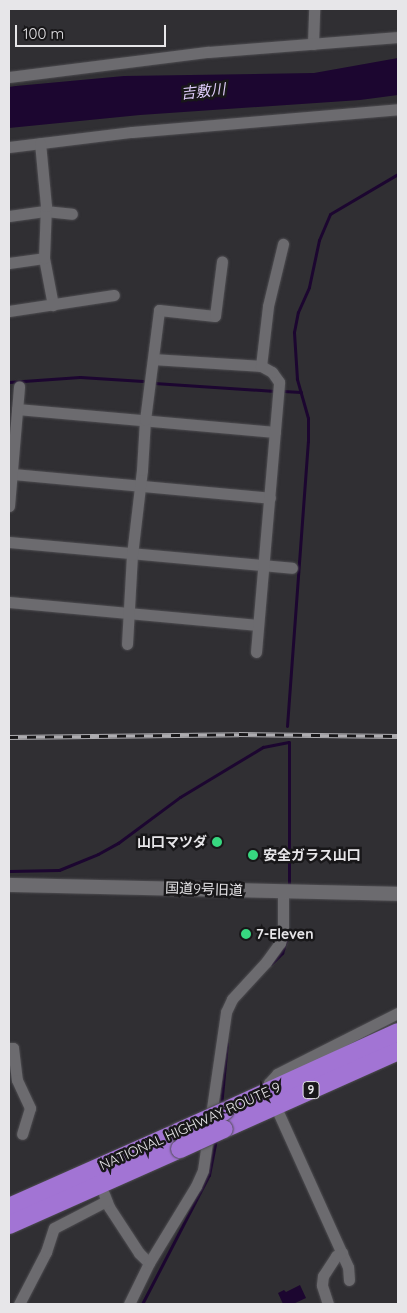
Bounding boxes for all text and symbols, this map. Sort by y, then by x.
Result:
scale bar [18,15,169,47]
text: 100 m [23,24,64,43]
water label: 吉敷川 [180,80,226,102]
place label: 山口マツダ [137,834,207,850]
marker: 山口マツダ [211,836,223,848]
place label: 安全ガラス山口 [263,847,361,863]
marker: 安全ガラス山口 [247,849,259,861]
street label: 国道9号旧道 [165,879,243,899]
place label: 7-Eleven [256,926,313,942]
marker: 7-Eleven [240,928,252,940]
street label: NATIONAL HIGHWAY ROUTE 9 [97,1078,283,1174]
road number: 9 [302,1080,320,1100]

